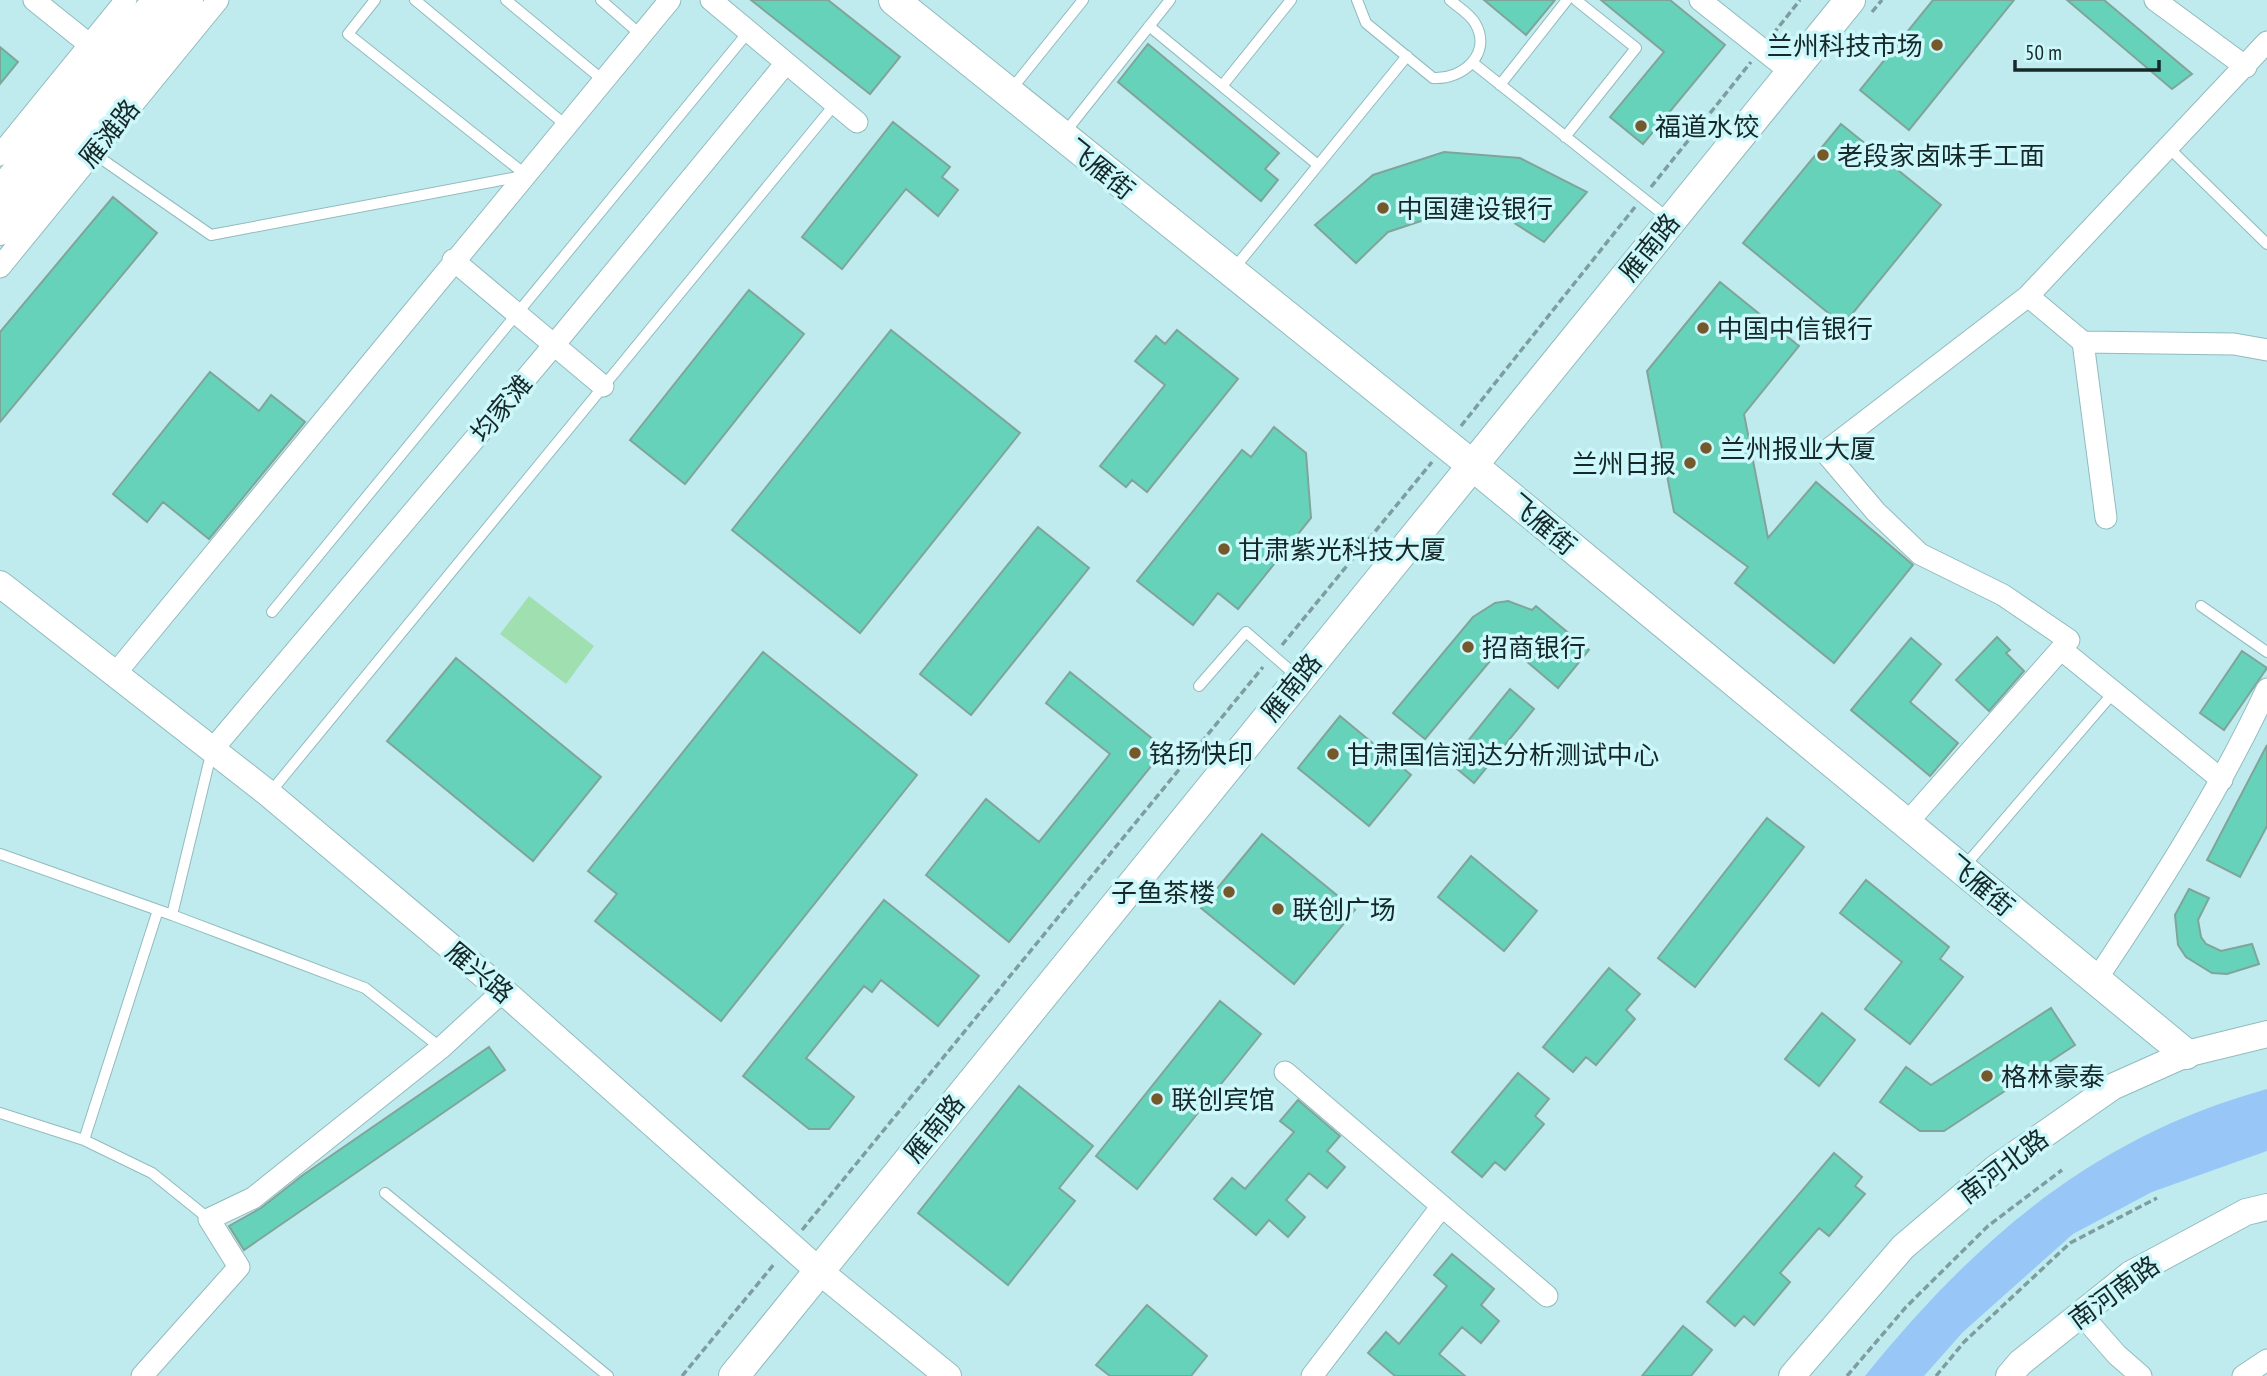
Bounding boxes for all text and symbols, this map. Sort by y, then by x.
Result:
scale bar [2015,28,2158,72]
place label: 兰州科技市场 [1767,29,1923,62]
marker: 兰州科技市场 [1929,37,1945,53]
text: 50 m [2025,39,2062,66]
street label: 雁滩路 [72,92,146,174]
place label: 福道水饺 [1655,110,1759,143]
marker: 福道水饺 [1633,118,1649,134]
street label: 飞雁街 [1060,132,1142,206]
place label: 老段家卤味手工面 [1837,139,2045,172]
marker: 老段家卤味手工面 [1815,147,1831,163]
place label: 中国建设银行 [1397,192,1553,225]
marker: 中国建设银行 [1375,200,1391,216]
street label: 雁南路 [1612,206,1686,288]
place label: 中国中信银行 [1717,312,1873,345]
marker: 中国中信银行 [1695,320,1711,336]
street label: 均家滩 [463,368,539,448]
place label: 兰州报业大厦 [1720,432,1876,465]
marker: 兰州报业大厦 [1698,440,1714,456]
place label: 兰州日报 [1572,447,1676,480]
marker: 兰州日报 [1682,455,1698,471]
street label: 飞雁街 [1503,486,1583,562]
place label: 甘肃紫光科技大厦 [1238,533,1446,566]
marker: 甘肃紫光科技大厦 [1216,541,1232,557]
place label: 招商银行 [1482,631,1586,664]
marker: 招商银行 [1460,639,1476,655]
street label: 雁南路 [1254,646,1328,728]
place label: 铭扬快印 [1149,737,1253,770]
place label: 甘肃国信润达分析测试中心 [1347,738,1659,771]
marker: 铭扬快印 [1127,745,1143,761]
marker: 甘肃国信润达分析测试中心 [1325,746,1341,762]
street label: 飞雁街 [1941,847,2021,923]
place label: 子鱼茶楼 [1111,876,1215,909]
marker: 子鱼茶楼 [1221,884,1237,900]
place label: 联创广场 [1292,893,1396,926]
marker: 联创广场 [1270,901,1286,917]
street label: 雁兴路 [440,934,520,1010]
place label: 格林豪泰 [2001,1060,2105,1093]
marker: 格林豪泰 [1979,1068,1995,1084]
place label: 联创宾馆 [1171,1083,1275,1116]
street label: 雁南路 [897,1087,971,1169]
marker: 联创宾馆 [1149,1091,1165,1107]
street label: 南河北路 [1952,1122,2054,1210]
street label: 南河南路 [2062,1248,2166,1336]

